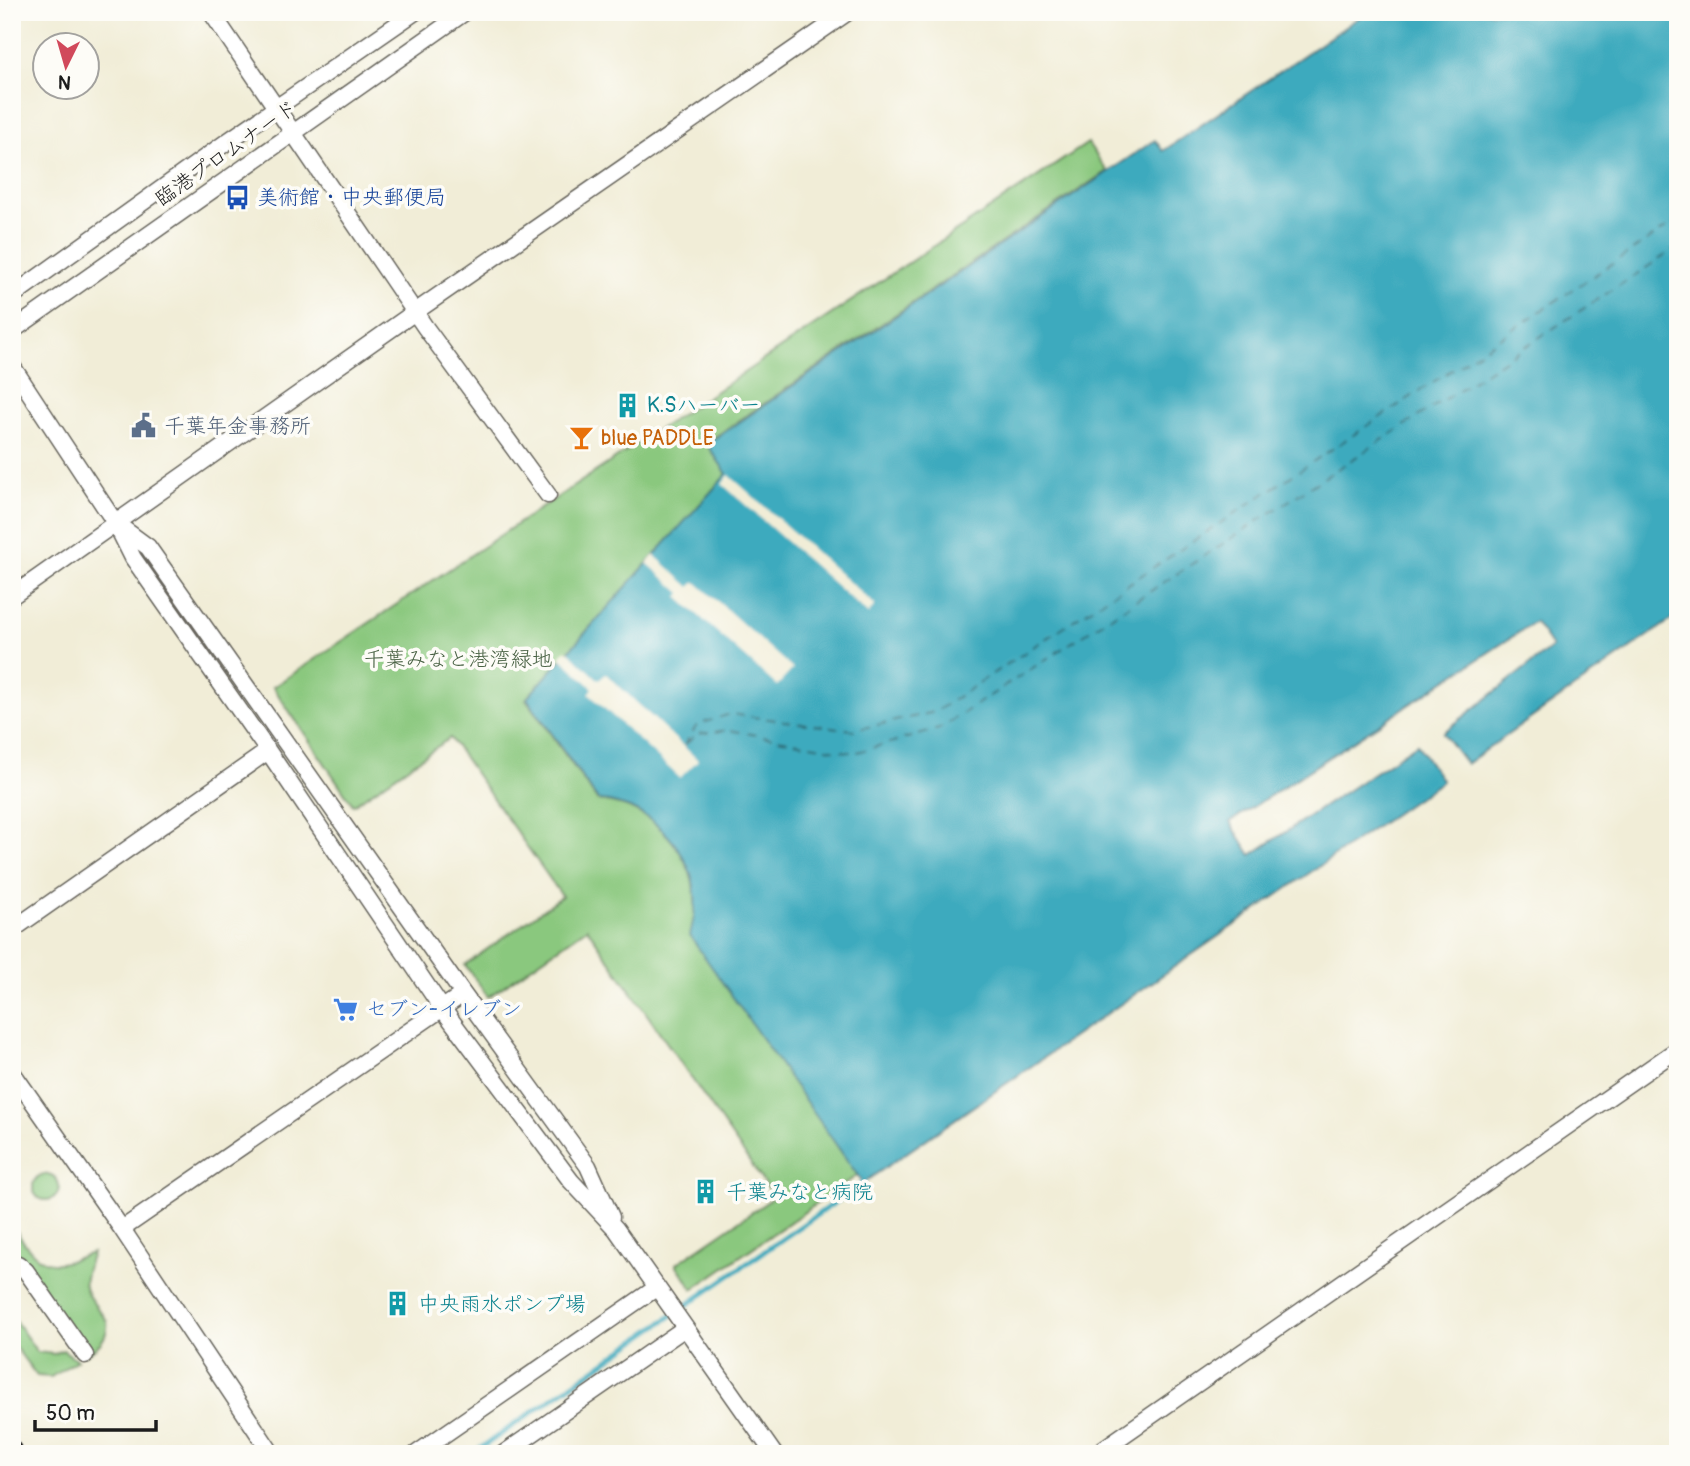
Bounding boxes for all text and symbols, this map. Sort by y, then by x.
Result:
north arrow [32,32,102,102]
text: N [57,69,72,94]
street label: 臨港プロムナード [150,94,303,213]
bus stop icon: 美術館・中央郵便局 [223,183,251,211]
place label: 美術館・中央郵便局 [257,184,446,211]
building icon: K.Sハーバー [613,391,641,419]
place label: K.Sハーバー [647,392,761,419]
public building icon: 千葉年金事務所 [130,412,158,440]
place label: 千葉年金事務所 [164,413,311,440]
bar icon: blue PADDLE [567,424,595,452]
place label: blue PADDLE [601,425,714,452]
park label: 千葉みなと港湾緑地 [364,646,553,673]
supermarket icon: セブン-イレブン [332,995,360,1023]
place label: セブン-イレブン [366,996,522,1023]
building icon: 千葉みなと病院 [692,1178,720,1206]
place label: 千葉みなと病院 [726,1179,873,1206]
building icon: 中央雨水ポンプ場 [384,1290,412,1318]
place label: 中央雨水ポンプ場 [418,1291,586,1318]
scale bar [35,1389,156,1433]
text: 50 m [46,1400,95,1427]

